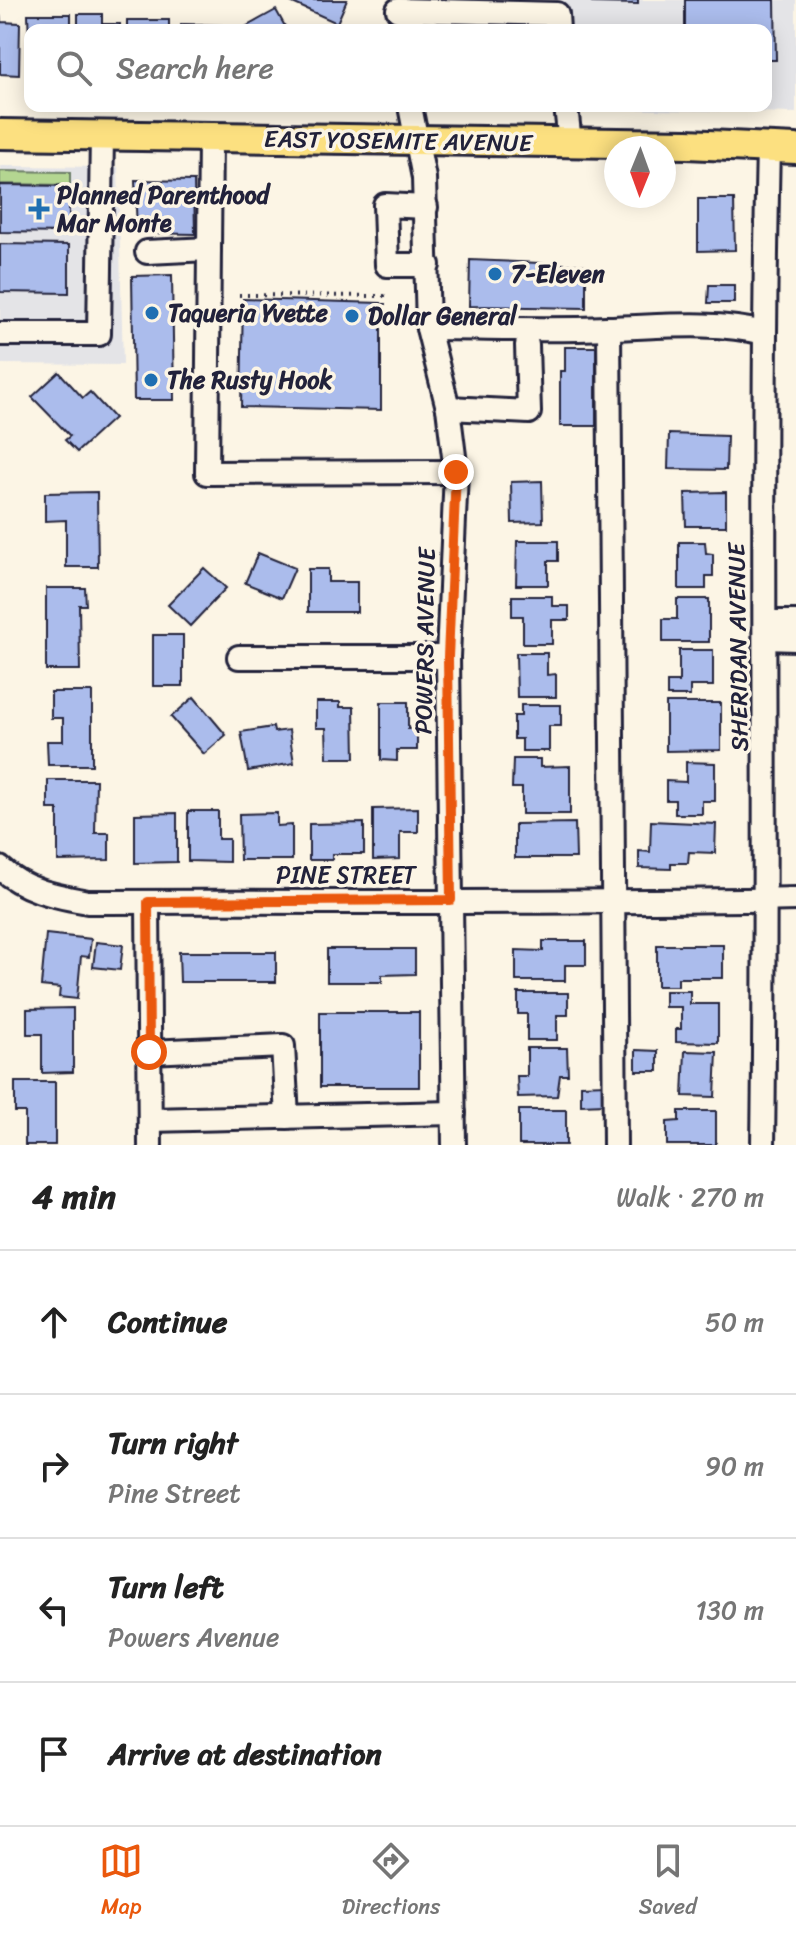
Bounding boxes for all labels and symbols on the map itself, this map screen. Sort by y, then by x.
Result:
street label: EAST YOSEMITE AVENUE [263,118,534,164]
north arrow [604,136,676,208]
place label: Planned Parenthood Mar Monte [56,174,272,244]
marker: Planned Parenthood Mar Monte [28,198,50,220]
place label: 7-Eleven [511,253,605,295]
marker: 7-Eleven [486,265,504,283]
place label: Taqueria Yvette [168,292,329,334]
place label: Dollar General [368,295,518,337]
marker: Taqueria Yvette [143,304,161,322]
marker: Dollar General [343,307,361,325]
place label: The Rusty Hook [167,359,332,401]
marker: The Rusty Hook [142,371,160,389]
route end [438,454,474,490]
street label: SHERIDAN AVENUE [715,541,761,752]
street label: POWERS AVENUE [402,546,448,735]
street label: PINE STREET [276,854,418,896]
route start [131,1034,167,1070]

